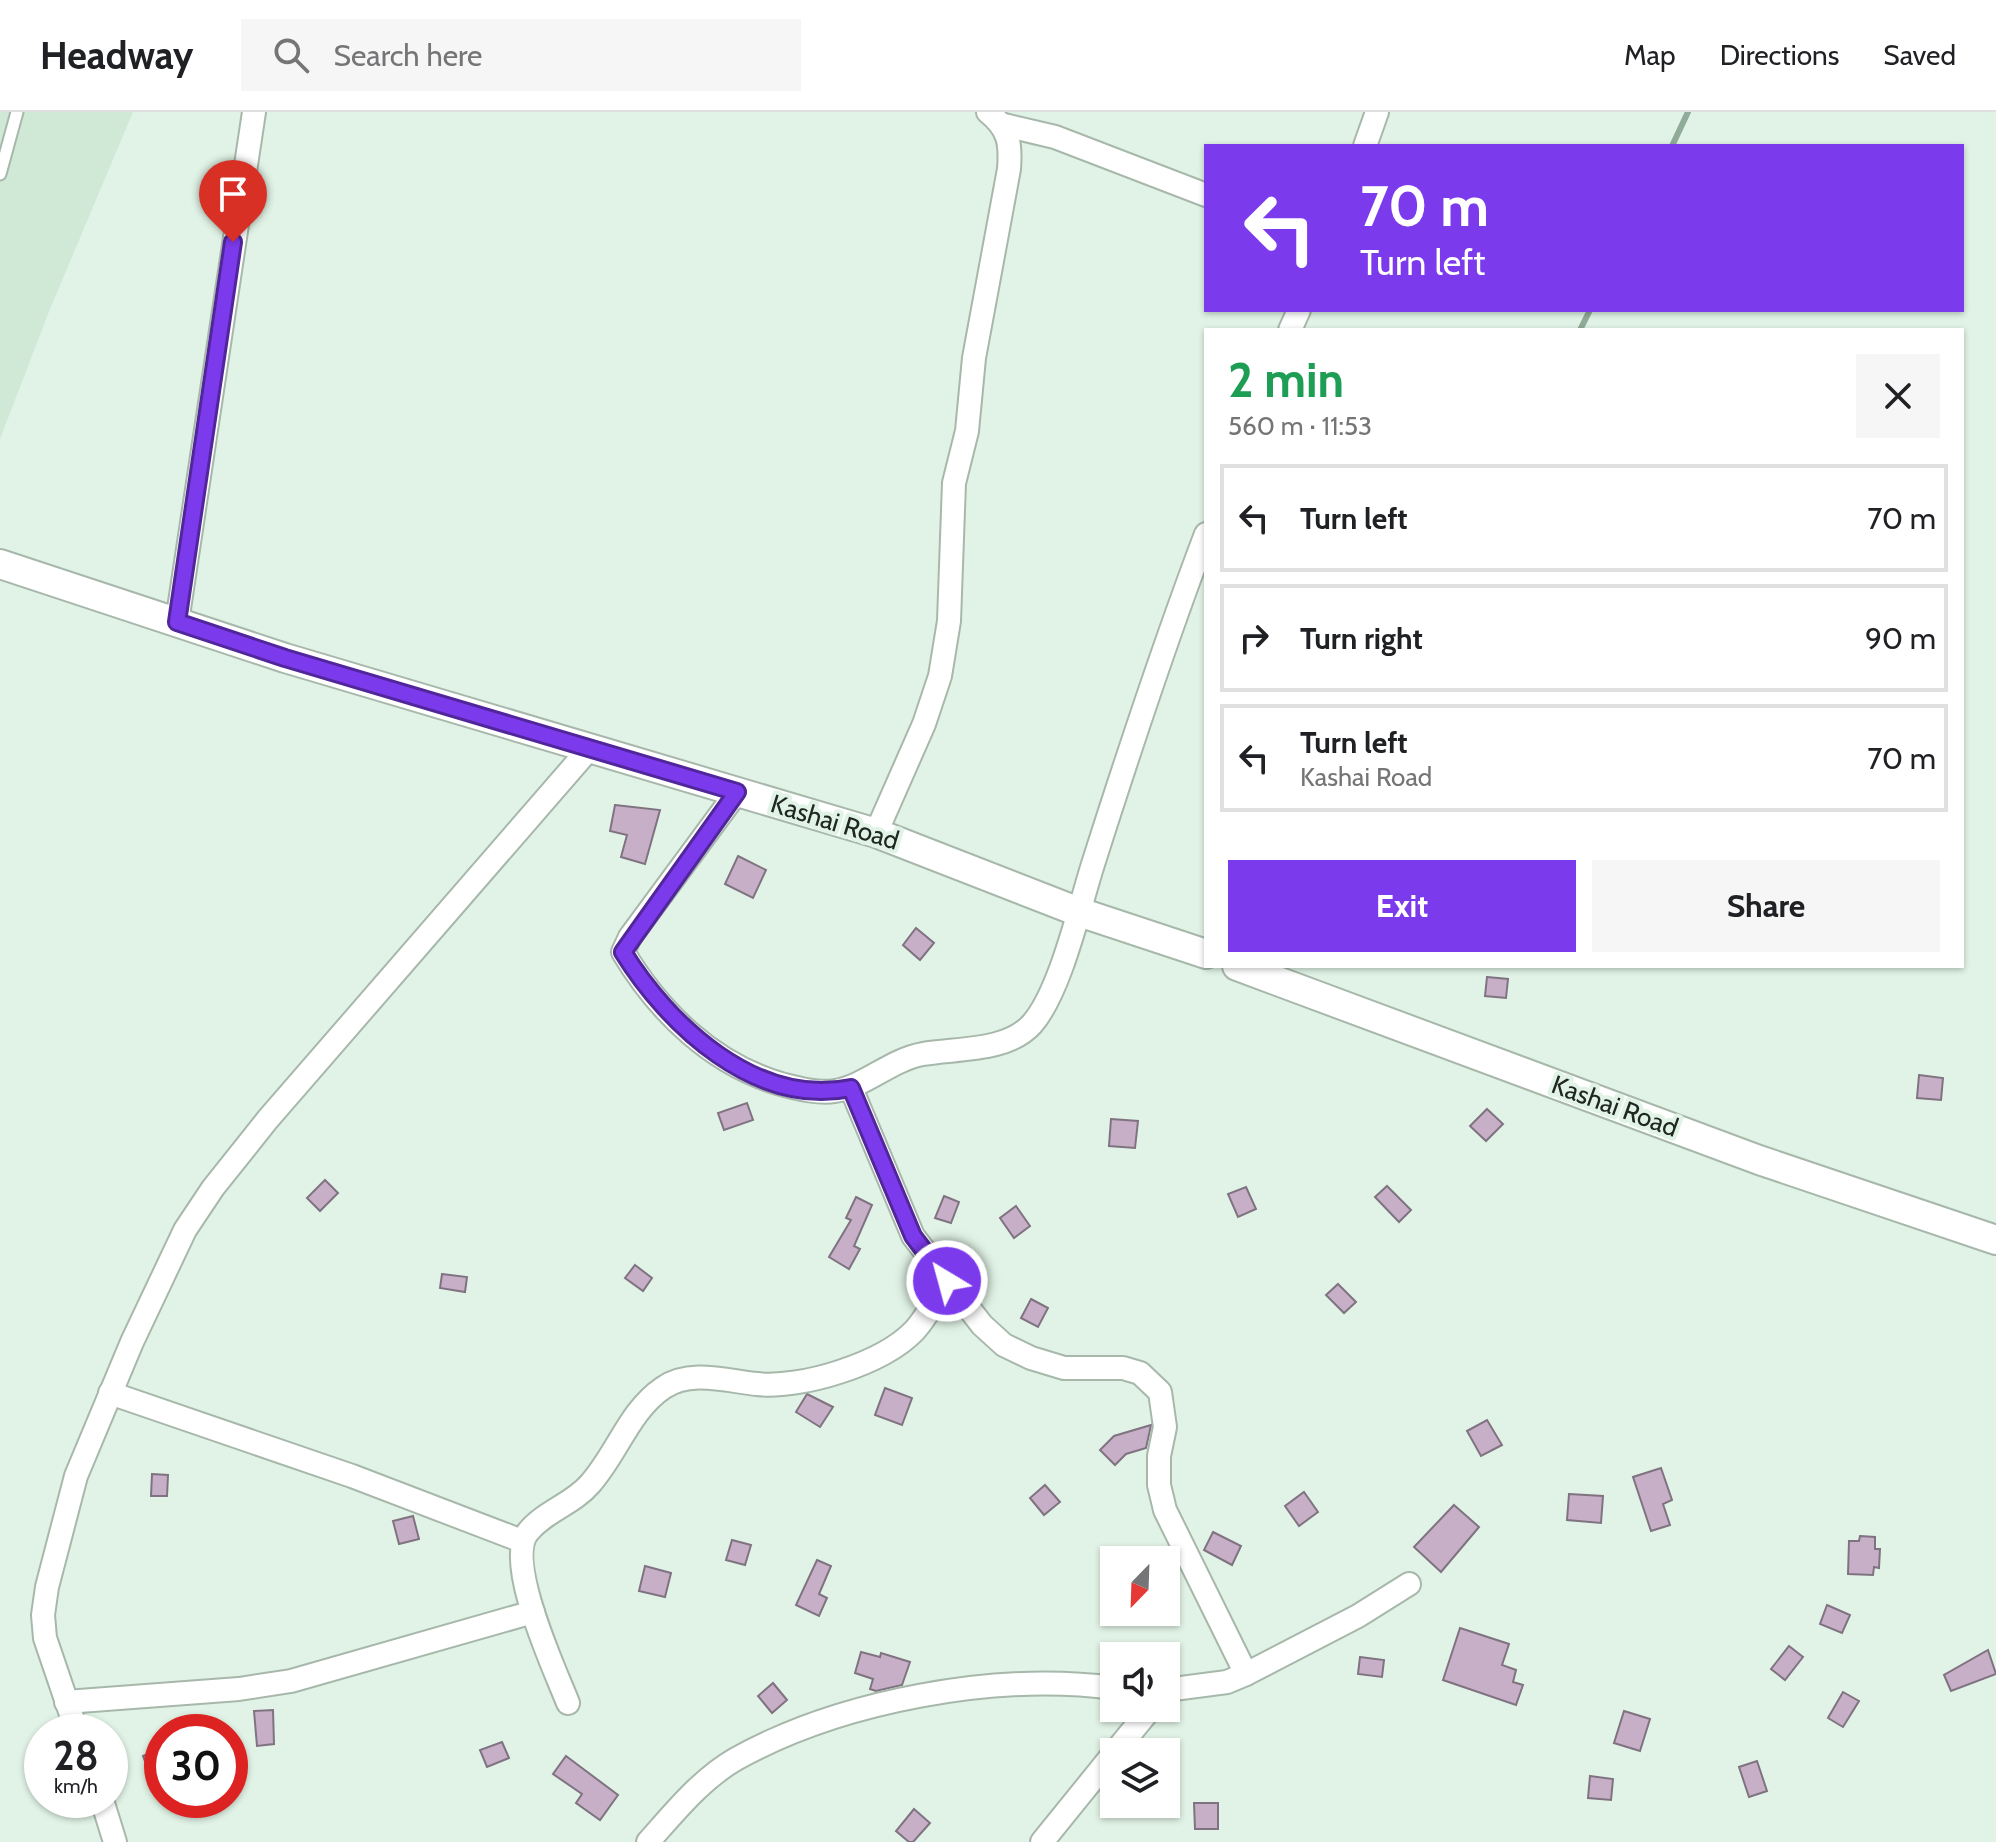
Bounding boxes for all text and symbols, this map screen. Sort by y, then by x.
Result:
search box [241,19,801,91]
text: Headway [40,32,193,79]
icon: search [269,33,313,77]
text: Search here [333,37,482,74]
text: Map [1624,38,1676,72]
text: Directions [1720,38,1839,72]
text: Saved [1883,38,1956,72]
pin [199,160,267,242]
icon: arrive [211,172,255,216]
text: 70 m [1360,172,1489,240]
icon: left [1228,176,1332,280]
text: Turn left [1360,240,1485,284]
text: 2 min [1228,351,1344,409]
button: close [1856,354,1940,438]
text: 560 m · 11:53 [1228,410,1372,442]
icon: left [1232,496,1276,540]
text: Turn left [1300,500,1408,537]
text: 70 m [1867,500,1936,537]
icon: right [1232,616,1276,660]
text: Turn right [1300,620,1423,657]
text: 90 m [1865,620,1936,657]
text: Turn left [1300,724,1408,761]
icon: left [1232,736,1276,780]
text: 70 m [1867,740,1936,777]
text: Kashai Road [1300,761,1432,793]
street label: Kashai Road [767,787,903,857]
button: Exit [1228,860,1576,952]
button: Share [1592,860,1940,952]
street label: Kashai Road [1547,1068,1683,1144]
position arrow [905,1239,989,1323]
north arrow [1100,1546,1180,1626]
map controls [1100,1546,1180,1818]
button: sound [1100,1642,1180,1722]
speed limit sign: 30 [144,1714,248,1818]
text: 28 [53,1731,99,1780]
button: layers [1100,1738,1180,1818]
text: km/h [54,1774,98,1798]

